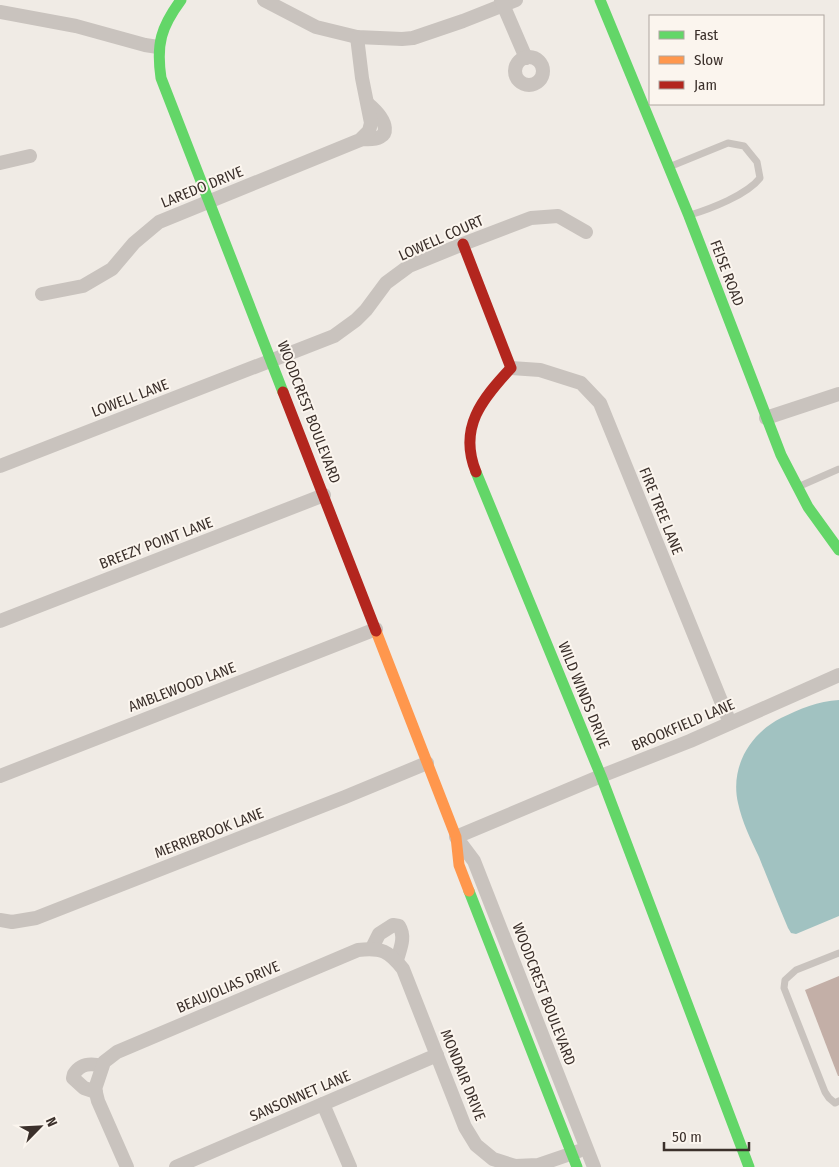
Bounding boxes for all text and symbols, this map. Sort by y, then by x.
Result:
legend [649,15,824,105]
text: Fast [694,26,718,44]
text: Slow [694,51,723,69]
text: Jam [694,76,717,94]
street label: LAREDO DRIVE [158,162,246,212]
street label: LOWELL COURT [396,211,486,265]
street label: FEISE ROAD [706,237,748,309]
street label: WOODCREST BOULEVARD [273,338,345,486]
street label: LOWELL LANE [89,375,171,421]
street label: FIRE TREE LANE [635,465,687,557]
street label: BREEZY POINT LANE [97,513,215,573]
street label: WILD WINDS DRIVE [554,639,614,751]
street label: AMBLEWOOD LANE [126,658,238,716]
street label: BROOKFIELD LANE [629,695,737,755]
street label: MERRIBROOK LANE [152,804,266,862]
street label: WOODCREST BOULEVARD [508,920,580,1068]
street label: BEAUJOLIAS DRIVE [174,957,282,1017]
street label: MONDAIR DRIVE [437,1027,489,1123]
street label: SANSONNET LANE [247,1067,353,1125]
north arrow [15,1102,65,1152]
text: N [42,1115,61,1129]
scale bar [664,1120,749,1152]
text: 50 m [672,1128,702,1146]

